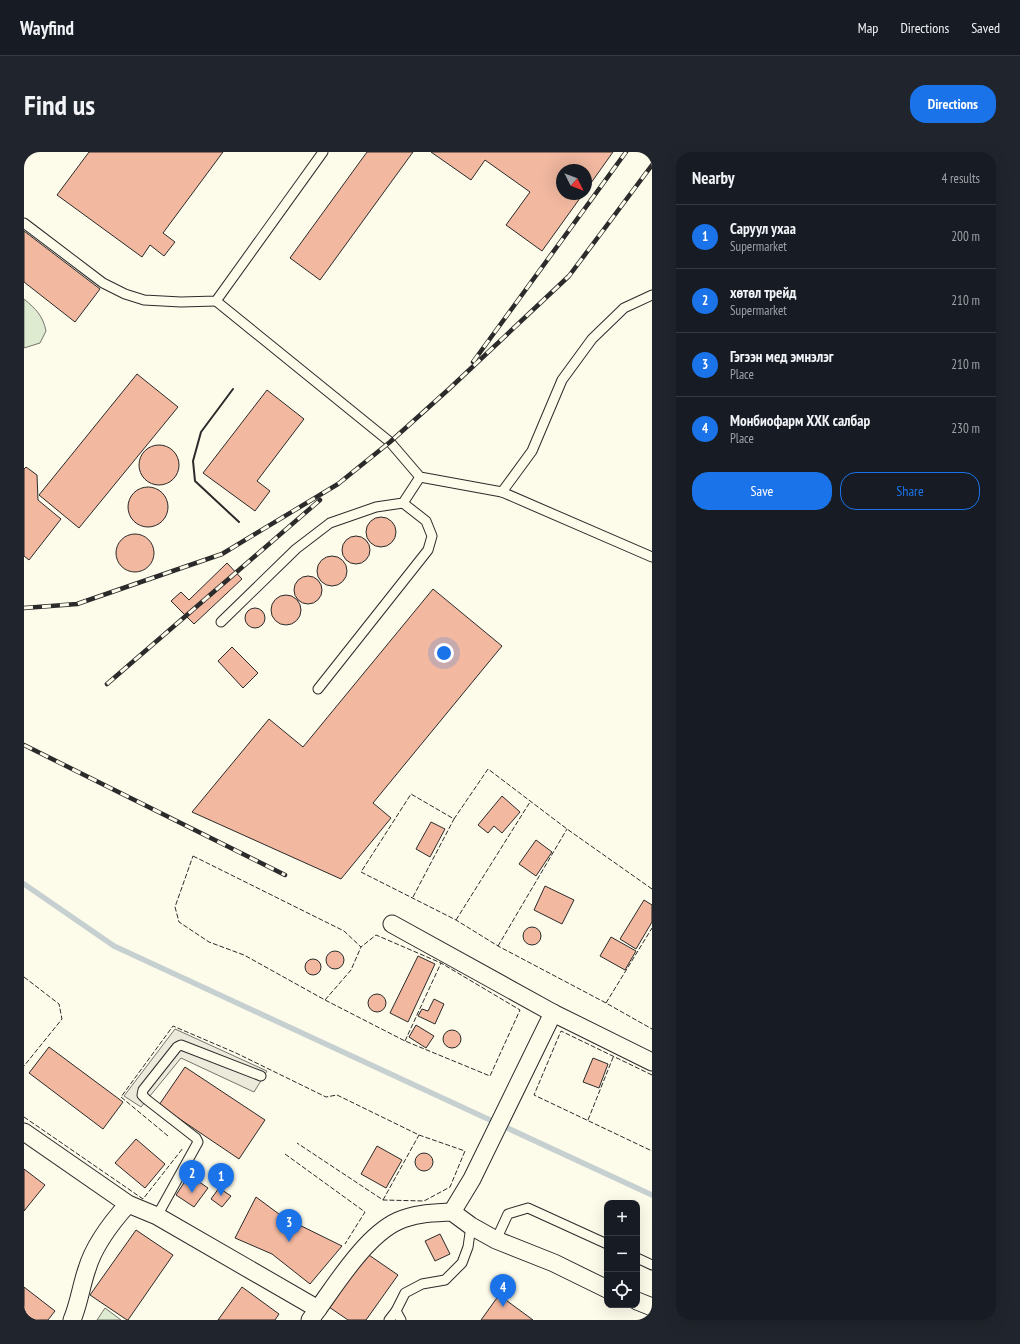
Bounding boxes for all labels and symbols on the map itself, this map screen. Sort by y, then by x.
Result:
north arrow [556,164,592,200]
your location [434,643,454,663]
pin: 2 [179,1160,205,1193]
pin: 1 [208,1163,234,1196]
pin: 3 [276,1209,302,1242]
pin: 4 [490,1274,516,1307]

